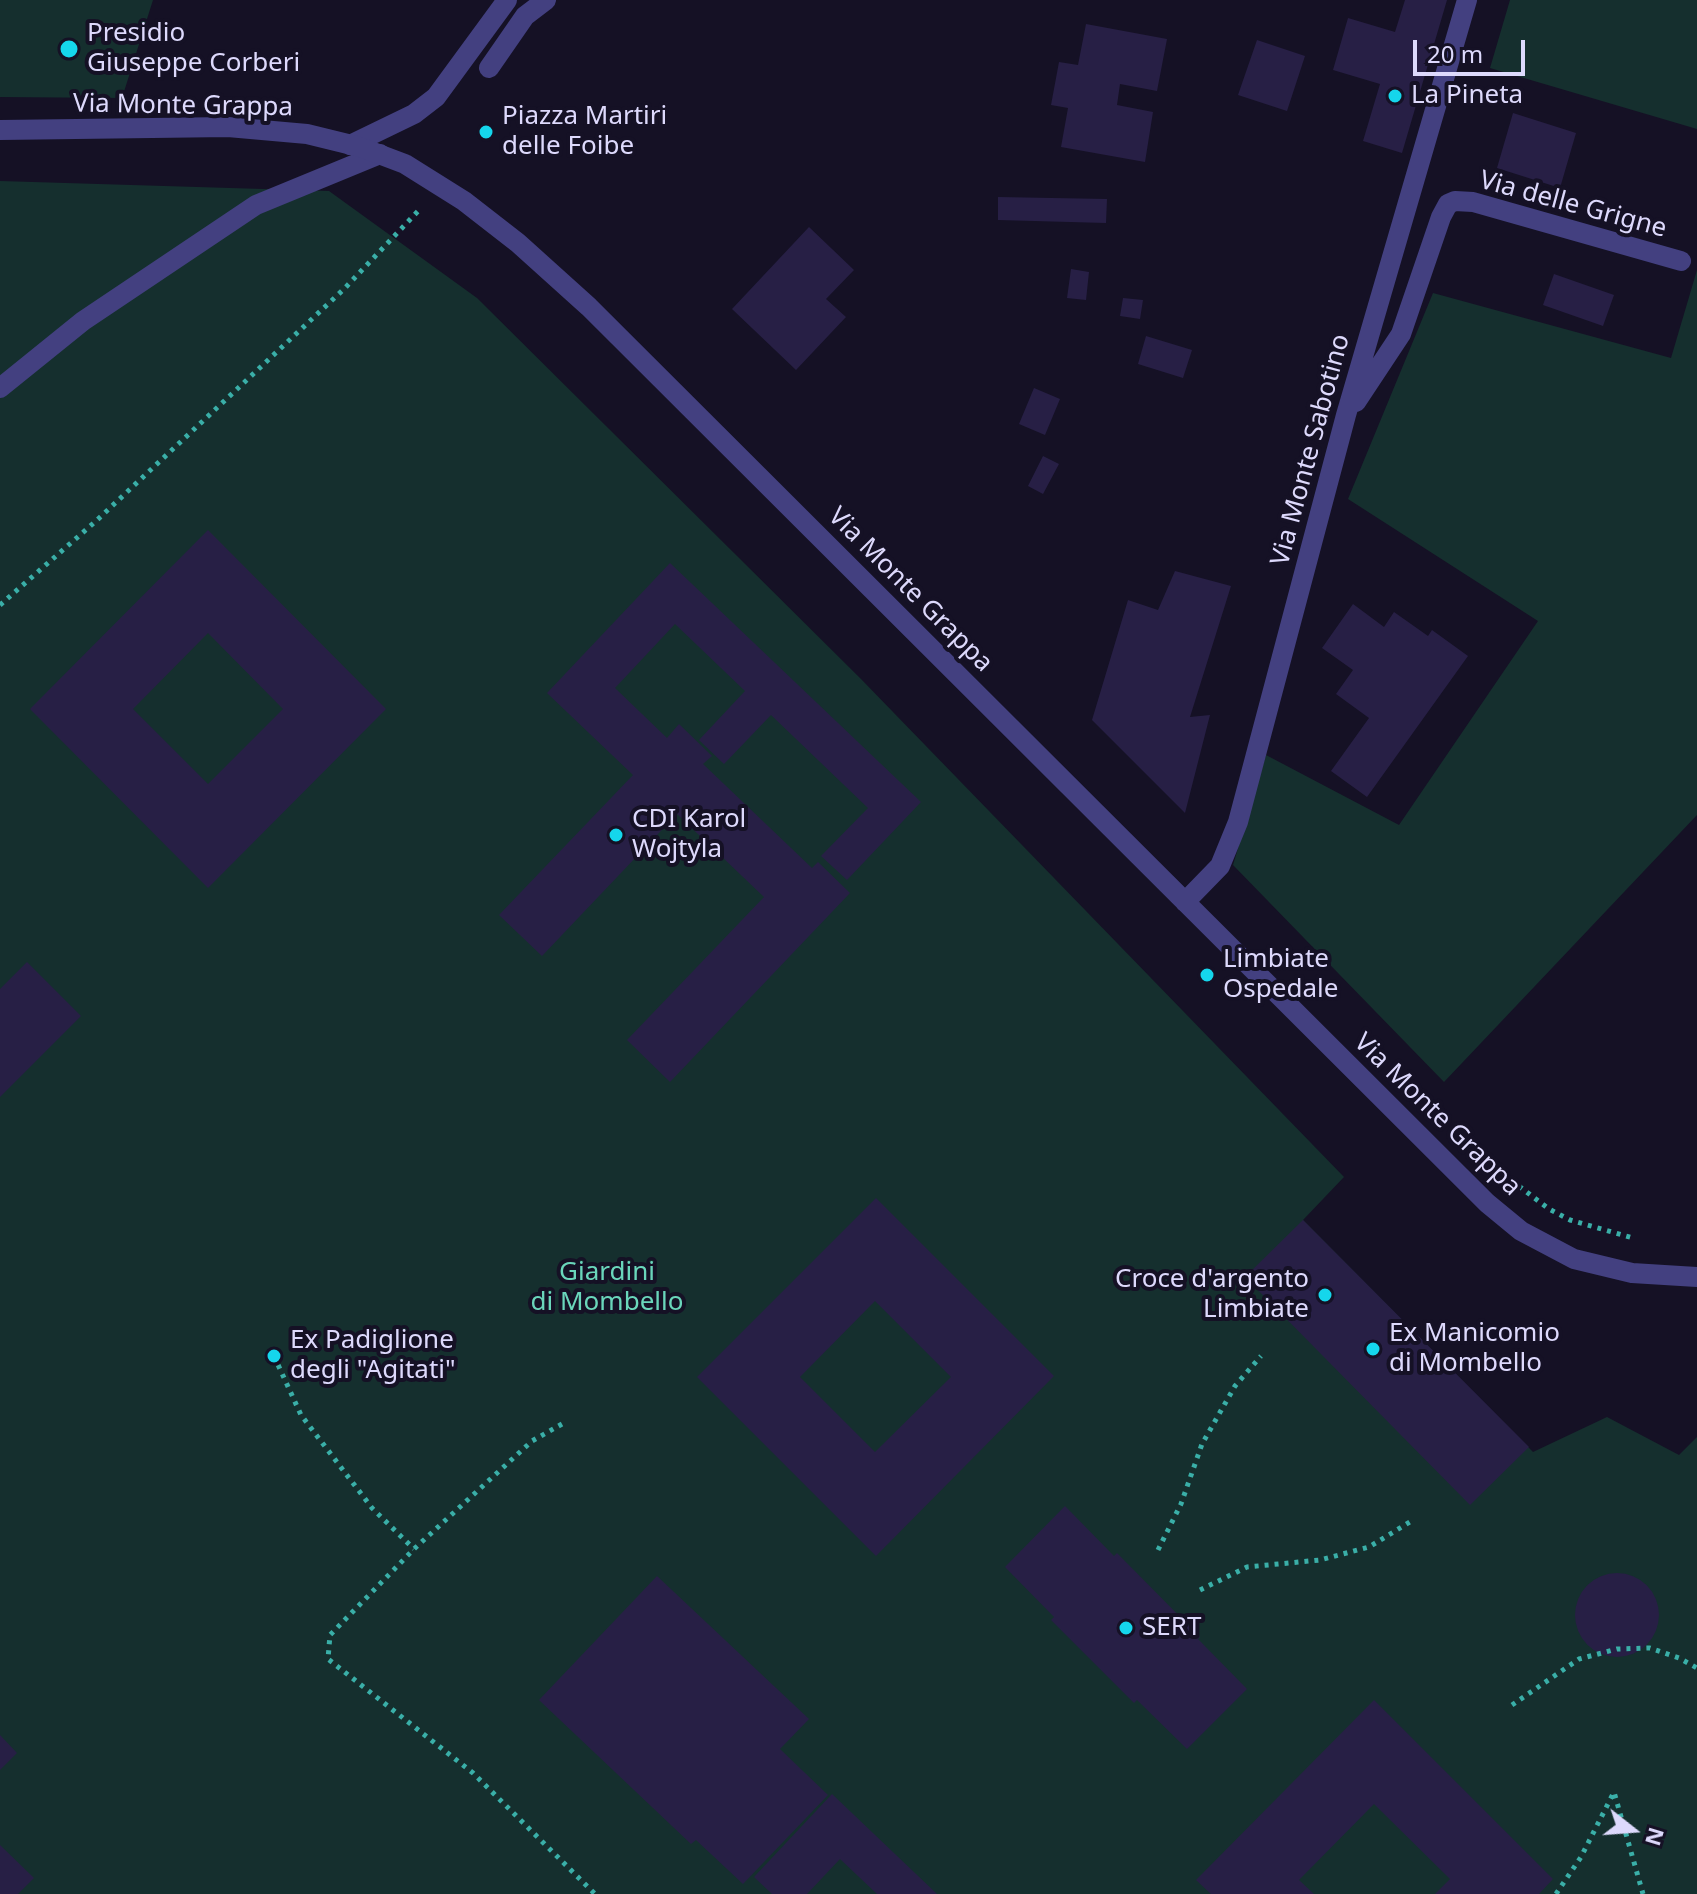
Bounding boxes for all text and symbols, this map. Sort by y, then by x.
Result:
place label: Presidio Giuseppe Corberi [87,18,300,80]
scale bar [1417,24,1529,74]
text: 20 m [1427,37,1483,70]
marker: Presidio Giuseppe Corberi [58,38,80,60]
place label: La Pineta [1411,80,1523,112]
marker: La Pineta [1386,87,1404,105]
street label: Via Monte Grappa [73,88,293,124]
place label: Piazza Martiri delle Foibe [502,101,667,162]
marker: Piazza Martiri delle Foibe [477,123,495,141]
street label: Via delle Grigne [1476,165,1670,245]
street label: Via Monte Sabotino [1265,331,1357,569]
street label: Via Monte Grappa [821,501,999,679]
place label: CDI Karol Wojtyla [632,804,746,866]
marker: CDI Karol Wojtyla [607,826,625,844]
place label: Limbiate Ospedale [1223,944,1338,1006]
marker: Limbiate Ospedale [1198,966,1216,984]
street label: Via Monte Grappa [1347,1027,1527,1203]
park label: Giardini di Mombello [531,1257,683,1318]
place label: Croce d'argento Limbiate [1115,1264,1309,1326]
marker: Croce d'argento Limbiate [1316,1286,1334,1304]
place label: Ex Manicomio di Mombello [1389,1318,1560,1380]
place label: Ex Padiglione degli "Agitati" [290,1325,456,1386]
marker: Ex Manicomio di Mombello [1364,1340,1382,1358]
marker: Ex Padiglione degli "Agitati" [265,1347,283,1365]
place label: SERT [1142,1612,1201,1644]
marker: SERT [1117,1619,1135,1637]
north arrow [1593,1790,1673,1870]
text: N [1639,1824,1673,1850]

